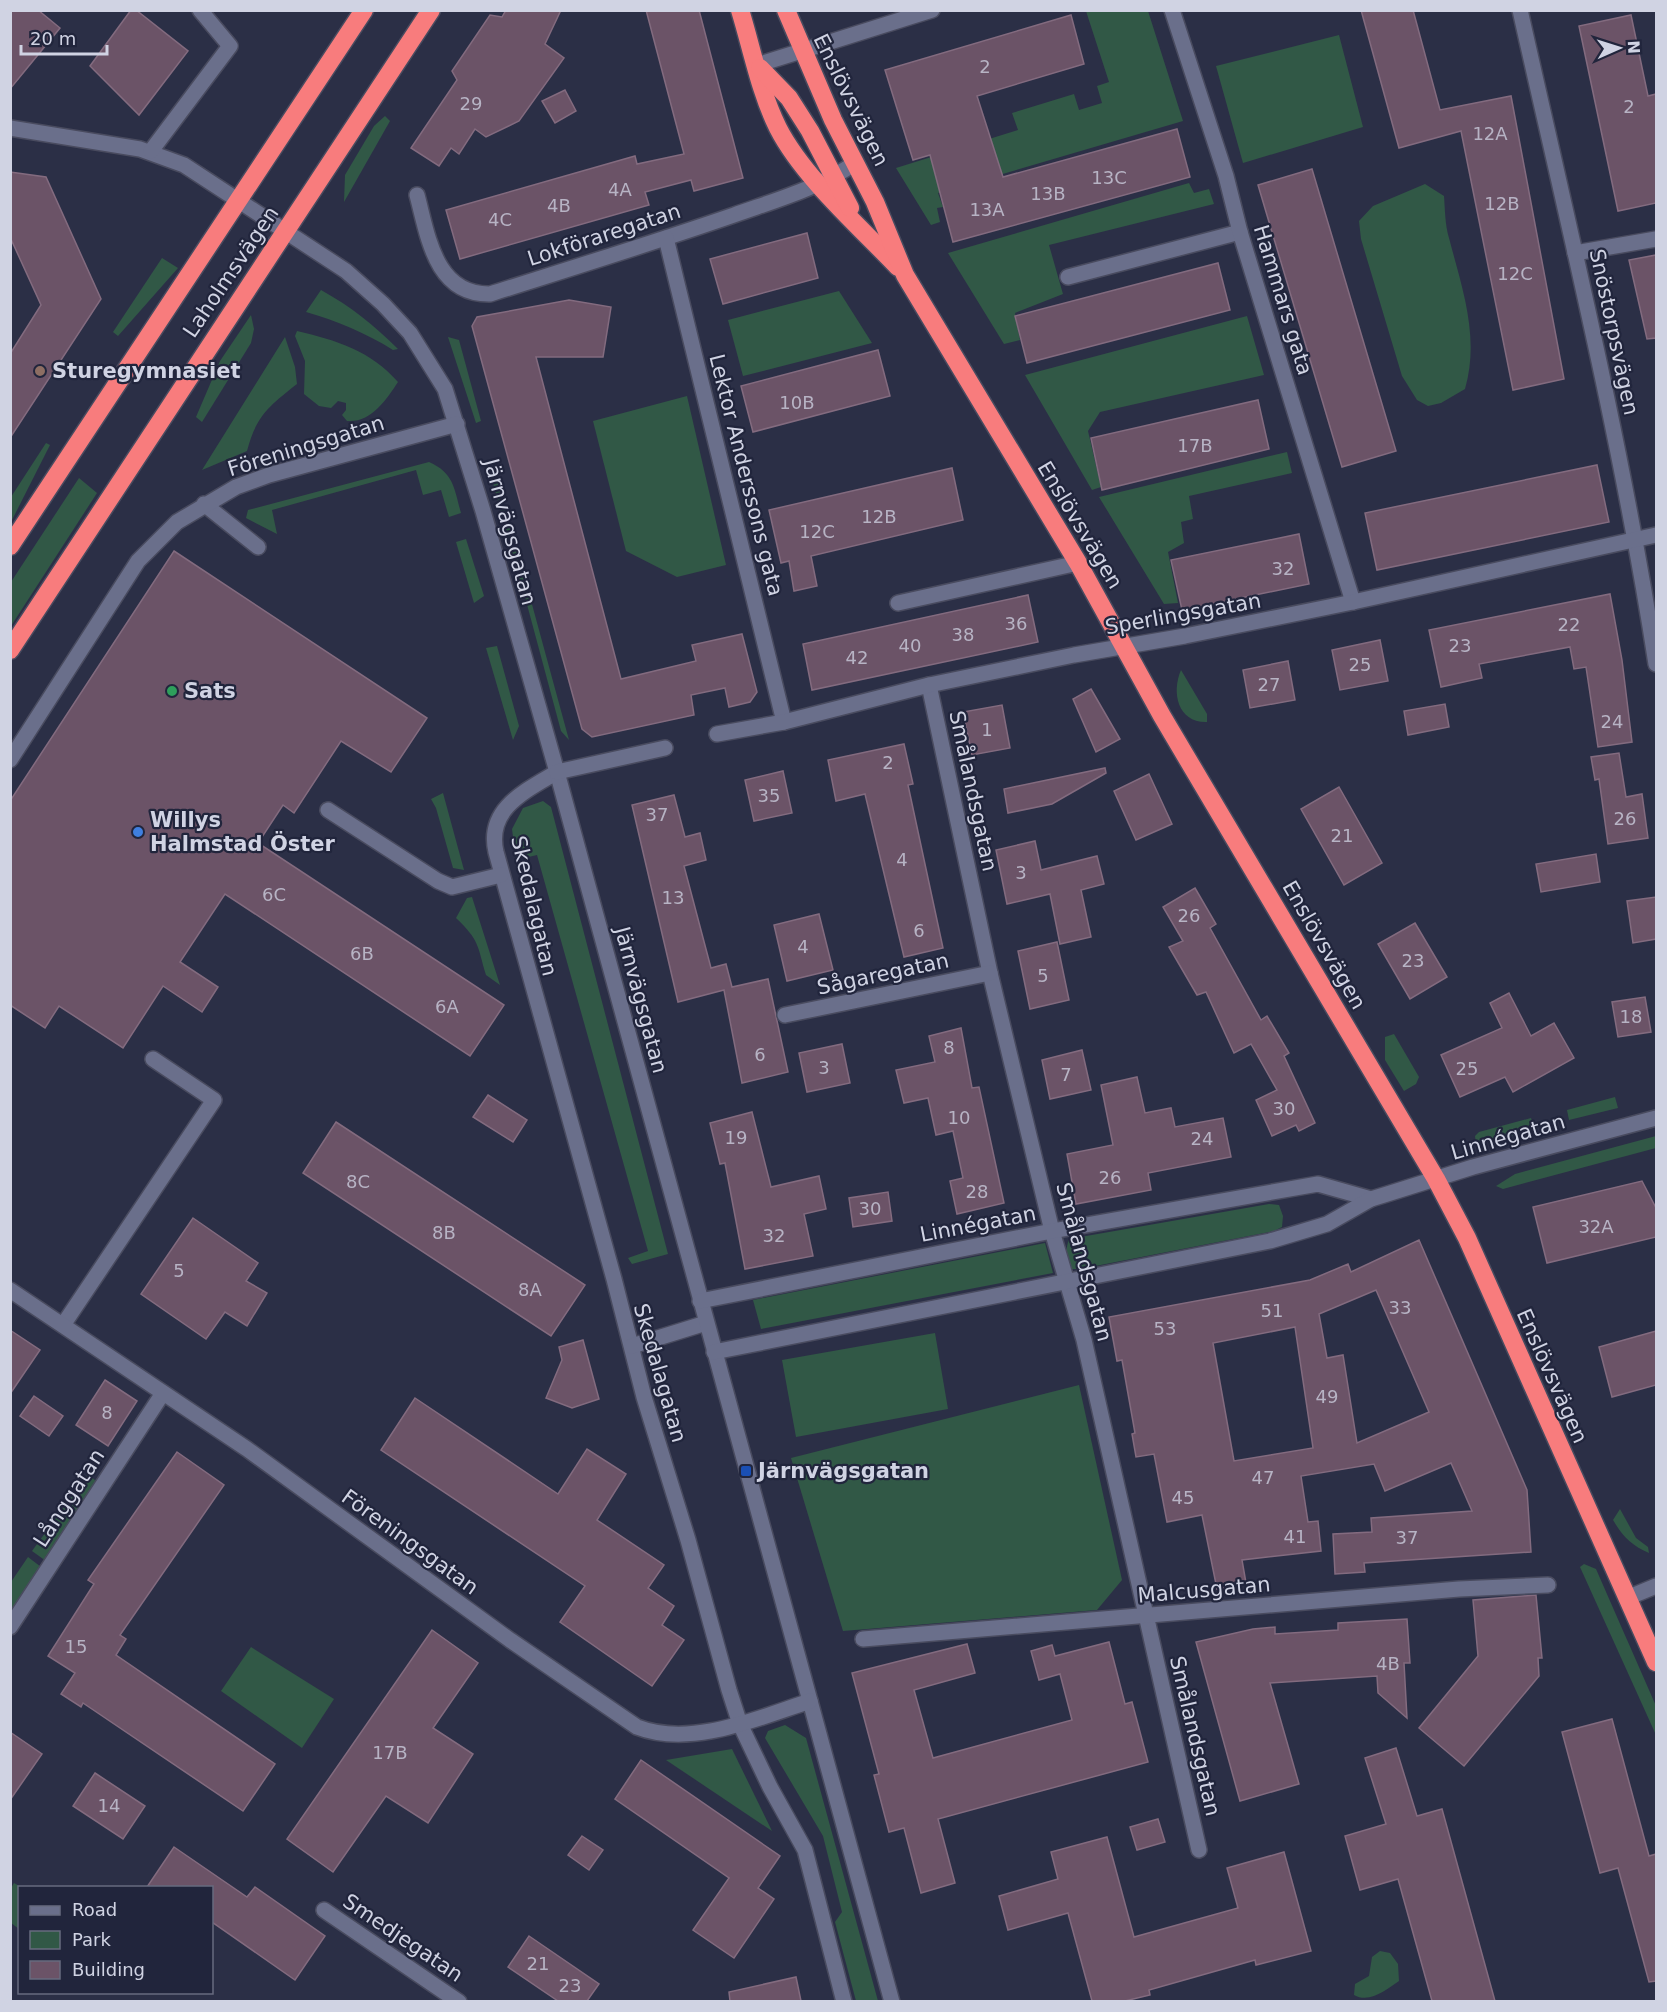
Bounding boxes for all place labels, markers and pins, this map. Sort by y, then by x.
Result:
place label: Sturegymnasiet [52,359,240,383]
marker: Sturegymnasiet [33,364,47,378]
place label: Sats [184,679,236,703]
marker: Sats [165,684,179,698]
place label: Willys Halmstad Öster [150,808,336,856]
marker: Willys Halmstad Öster [131,825,145,839]
place label: Järnvägsgatan [756,1459,929,1483]
marker: Järnvägsgatan [739,1464,753,1478]

